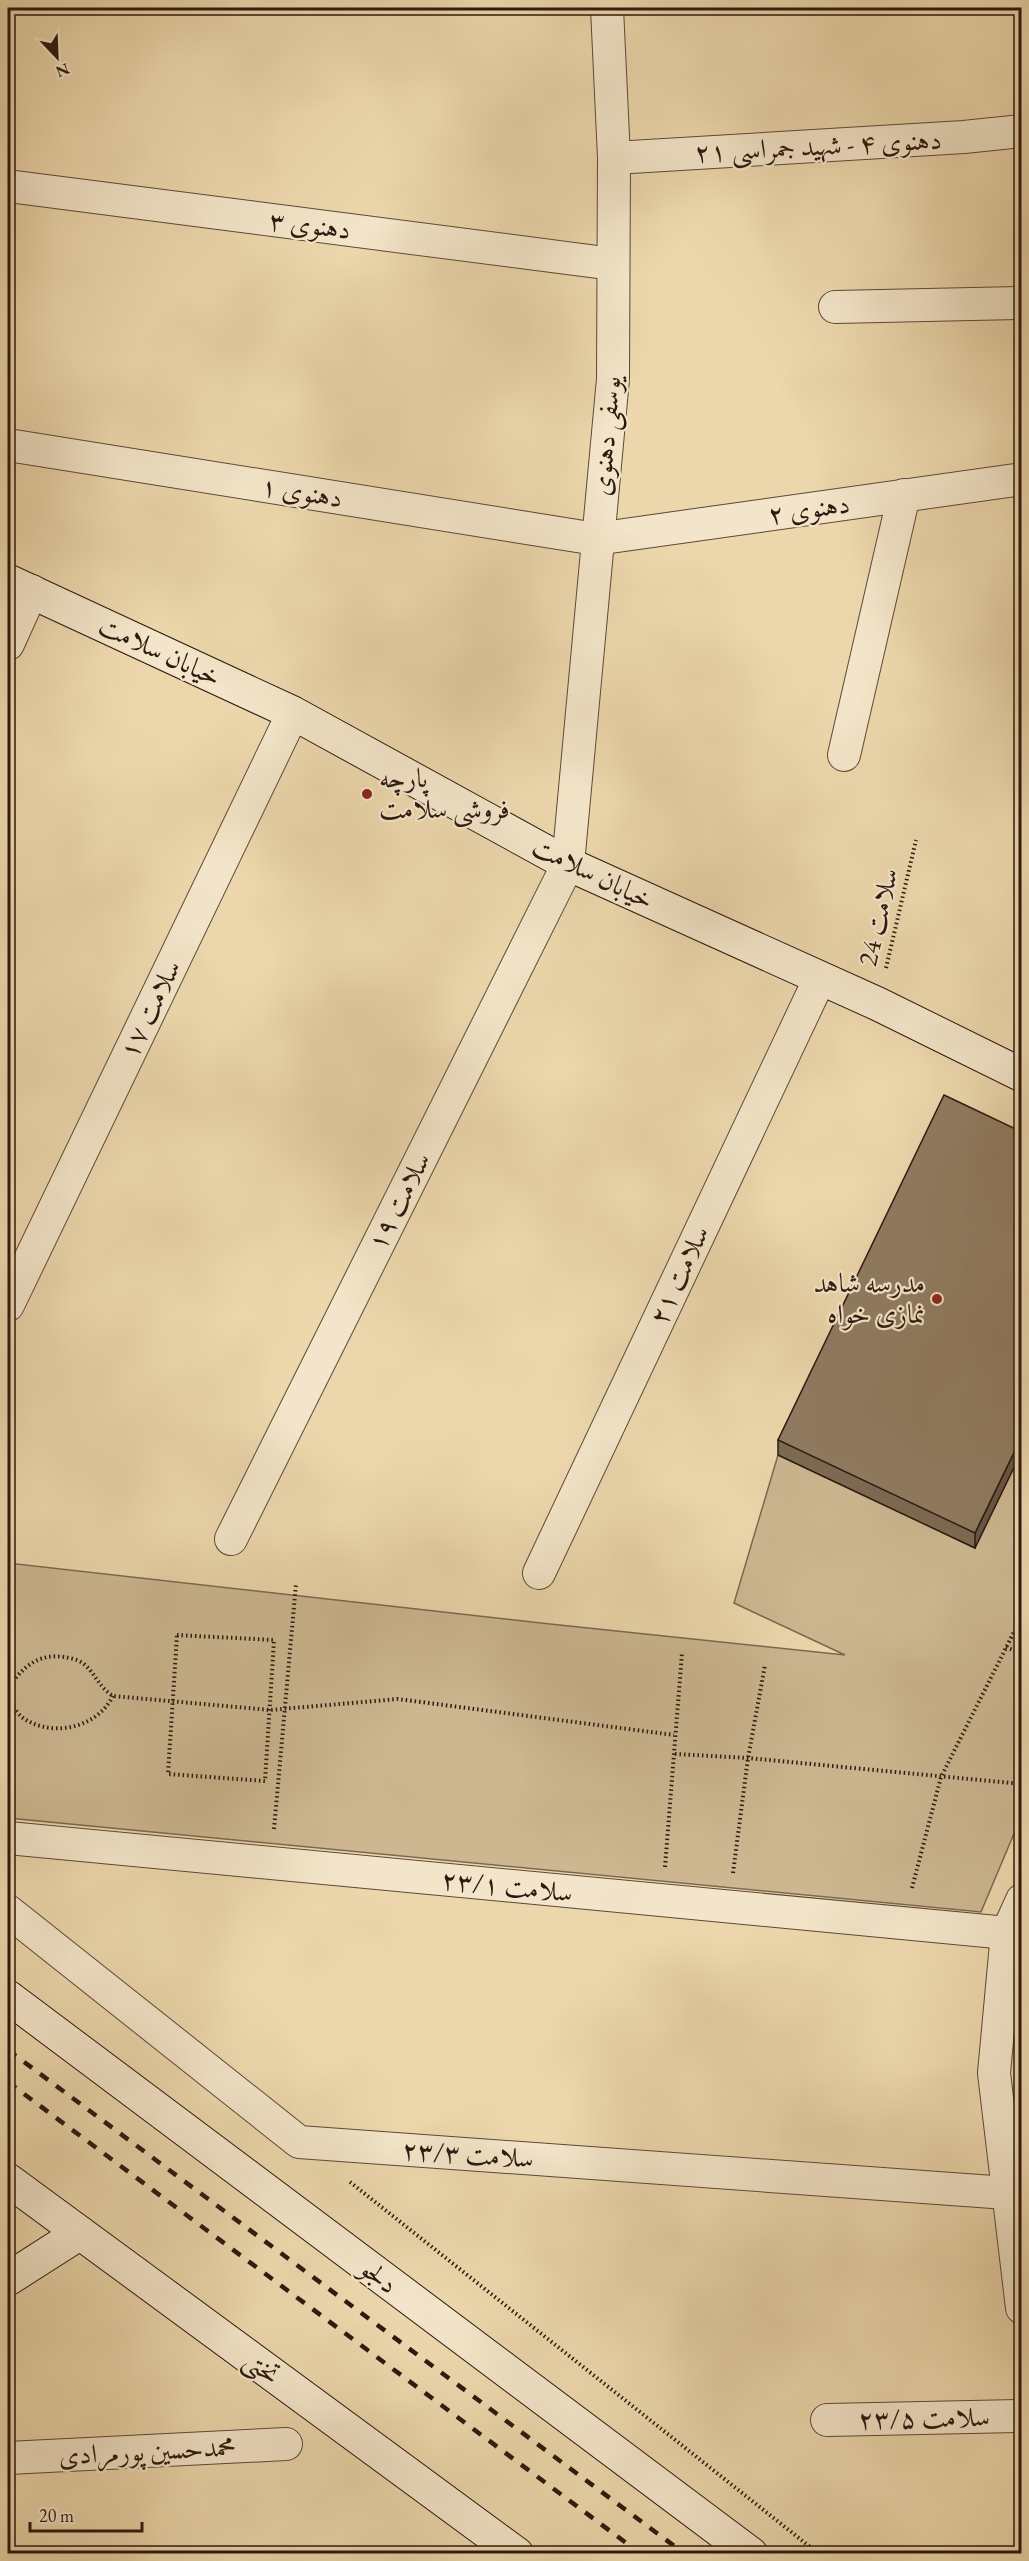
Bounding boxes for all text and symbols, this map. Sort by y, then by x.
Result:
north arrow [27,27,87,87]
text: N [53,58,73,83]
street label: دهنوی ۴ - شهید جمراسی ۲۱ [693,122,943,171]
street label: دهنوی ۳ [267,202,353,247]
street label: یوسفی دهنوی [583,373,630,498]
street label: دهنوی ۱ [259,468,345,515]
street label: دهنوی ۲ [766,485,852,532]
street label: خیابان سلامت [93,607,227,694]
place label: پارچه فروشی سلامت [379,760,510,828]
marker: پارچه فروشی سلامت [360,787,374,801]
street label: خیابان سلامت [527,828,660,917]
street label: سلامت 24 [849,864,906,969]
street label: سلامت ۱۷ [111,954,188,1064]
street label: سلامت ۱۹ [359,1146,438,1256]
street label: سلامت ۲۱ [640,1220,717,1330]
place label: مدرسه شاهد نمازی خواه [814,1265,925,1331]
marker: مدرسه شاهد نمازی خواه [930,1292,944,1306]
street label: سلامت ۲۳/۱ [440,1861,574,1910]
street label: سلامت ۲۳/۳ [401,2131,535,2176]
street label: دلجو [351,2248,405,2301]
street label: تختی [236,2342,288,2393]
street label: سلامت ۲۳/۵ [858,2399,990,2436]
street label: محمدحسین پورمرادی [58,2428,237,2475]
scale bar [30,2495,142,2533]
text: 20 m [39,2504,74,2527]

